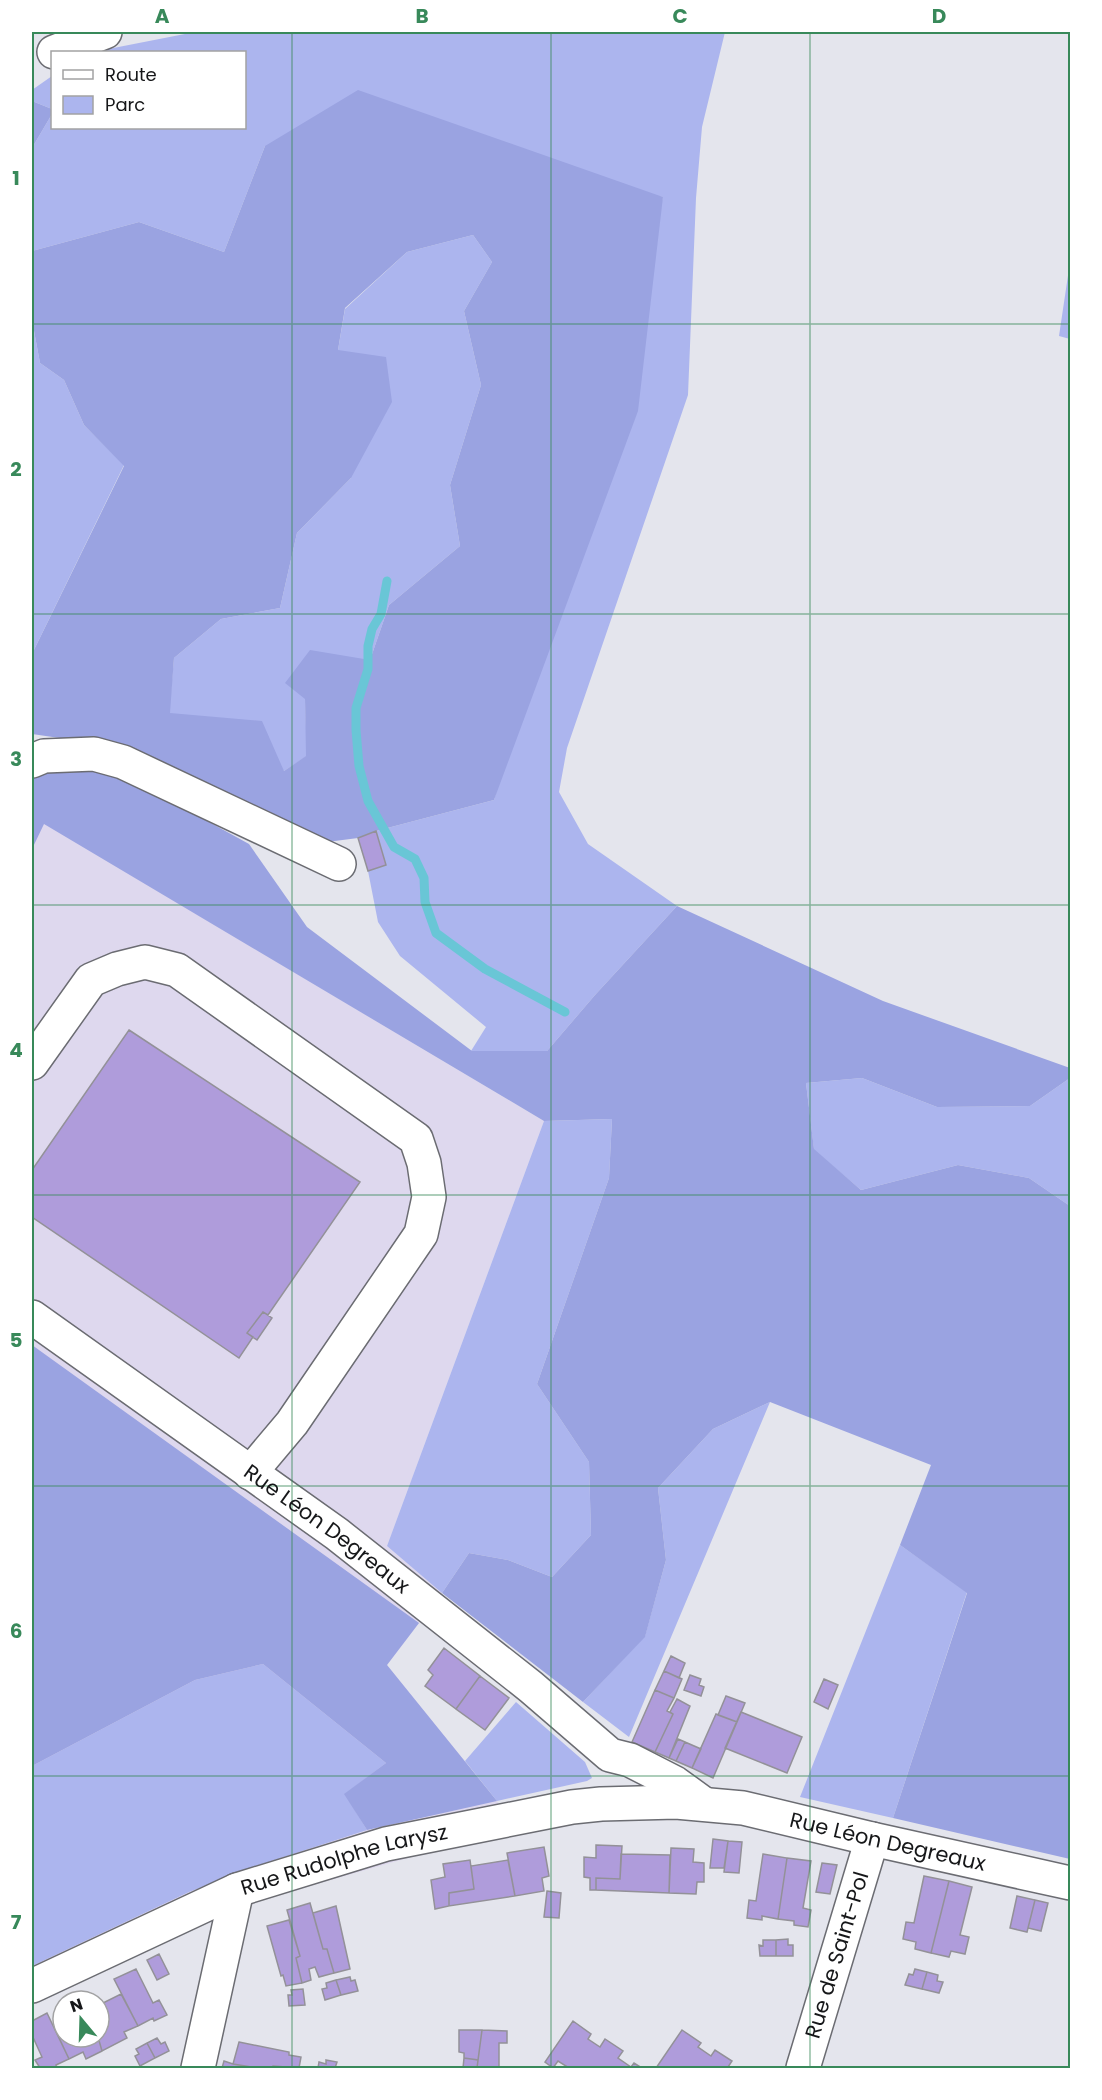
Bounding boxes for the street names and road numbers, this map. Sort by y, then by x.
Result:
street label: Rue Léon Degreaux [238,1457,416,1600]
street label: Rue Léon Degreaux [787,1805,989,1878]
street label: Rue Rudolphe Larysz [237,1817,450,1902]
street label: Rue de Saint-Pol [798,1868,875,2042]

